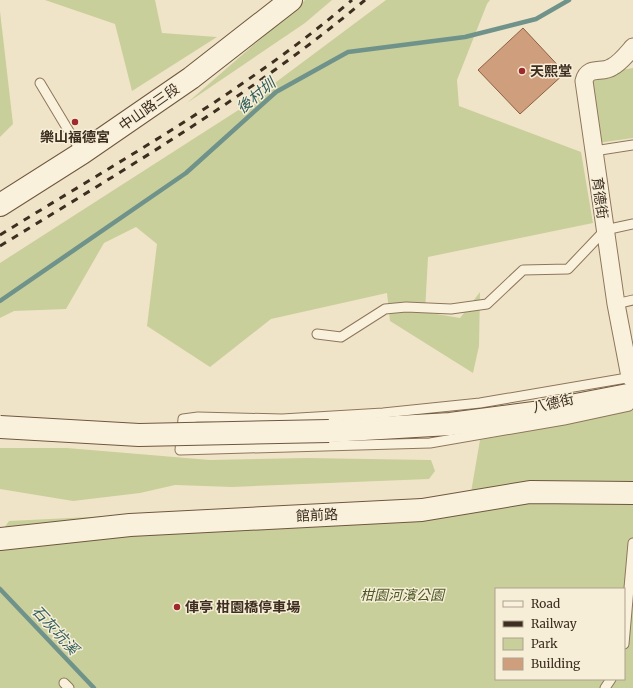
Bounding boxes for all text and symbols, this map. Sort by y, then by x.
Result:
place label: 天熙堂 [530,62,572,80]
marker: 天熙堂 [517,66,527,76]
water label: 後村圳 [232,73,281,117]
street label: 中山路三段 [115,80,183,134]
marker: 樂山福德宮 [70,117,80,127]
place label: 樂山福德宮 [40,128,110,146]
street label: 育德街 [588,176,612,220]
street label: 八德街 [531,390,575,416]
street label: 館前路 [296,505,338,525]
park label: 柑園河濱公園 [360,586,446,604]
legend [495,588,625,680]
text: Road [531,596,560,611]
place label: 俥亭 柑園橋停車場 [185,598,300,616]
water label: 石灰坑溪 [28,601,84,660]
marker: 俥亭 柑園橋停車場 [172,602,182,612]
text: Railway [531,616,577,631]
text: Park [531,636,558,651]
text: Building [531,656,581,671]

